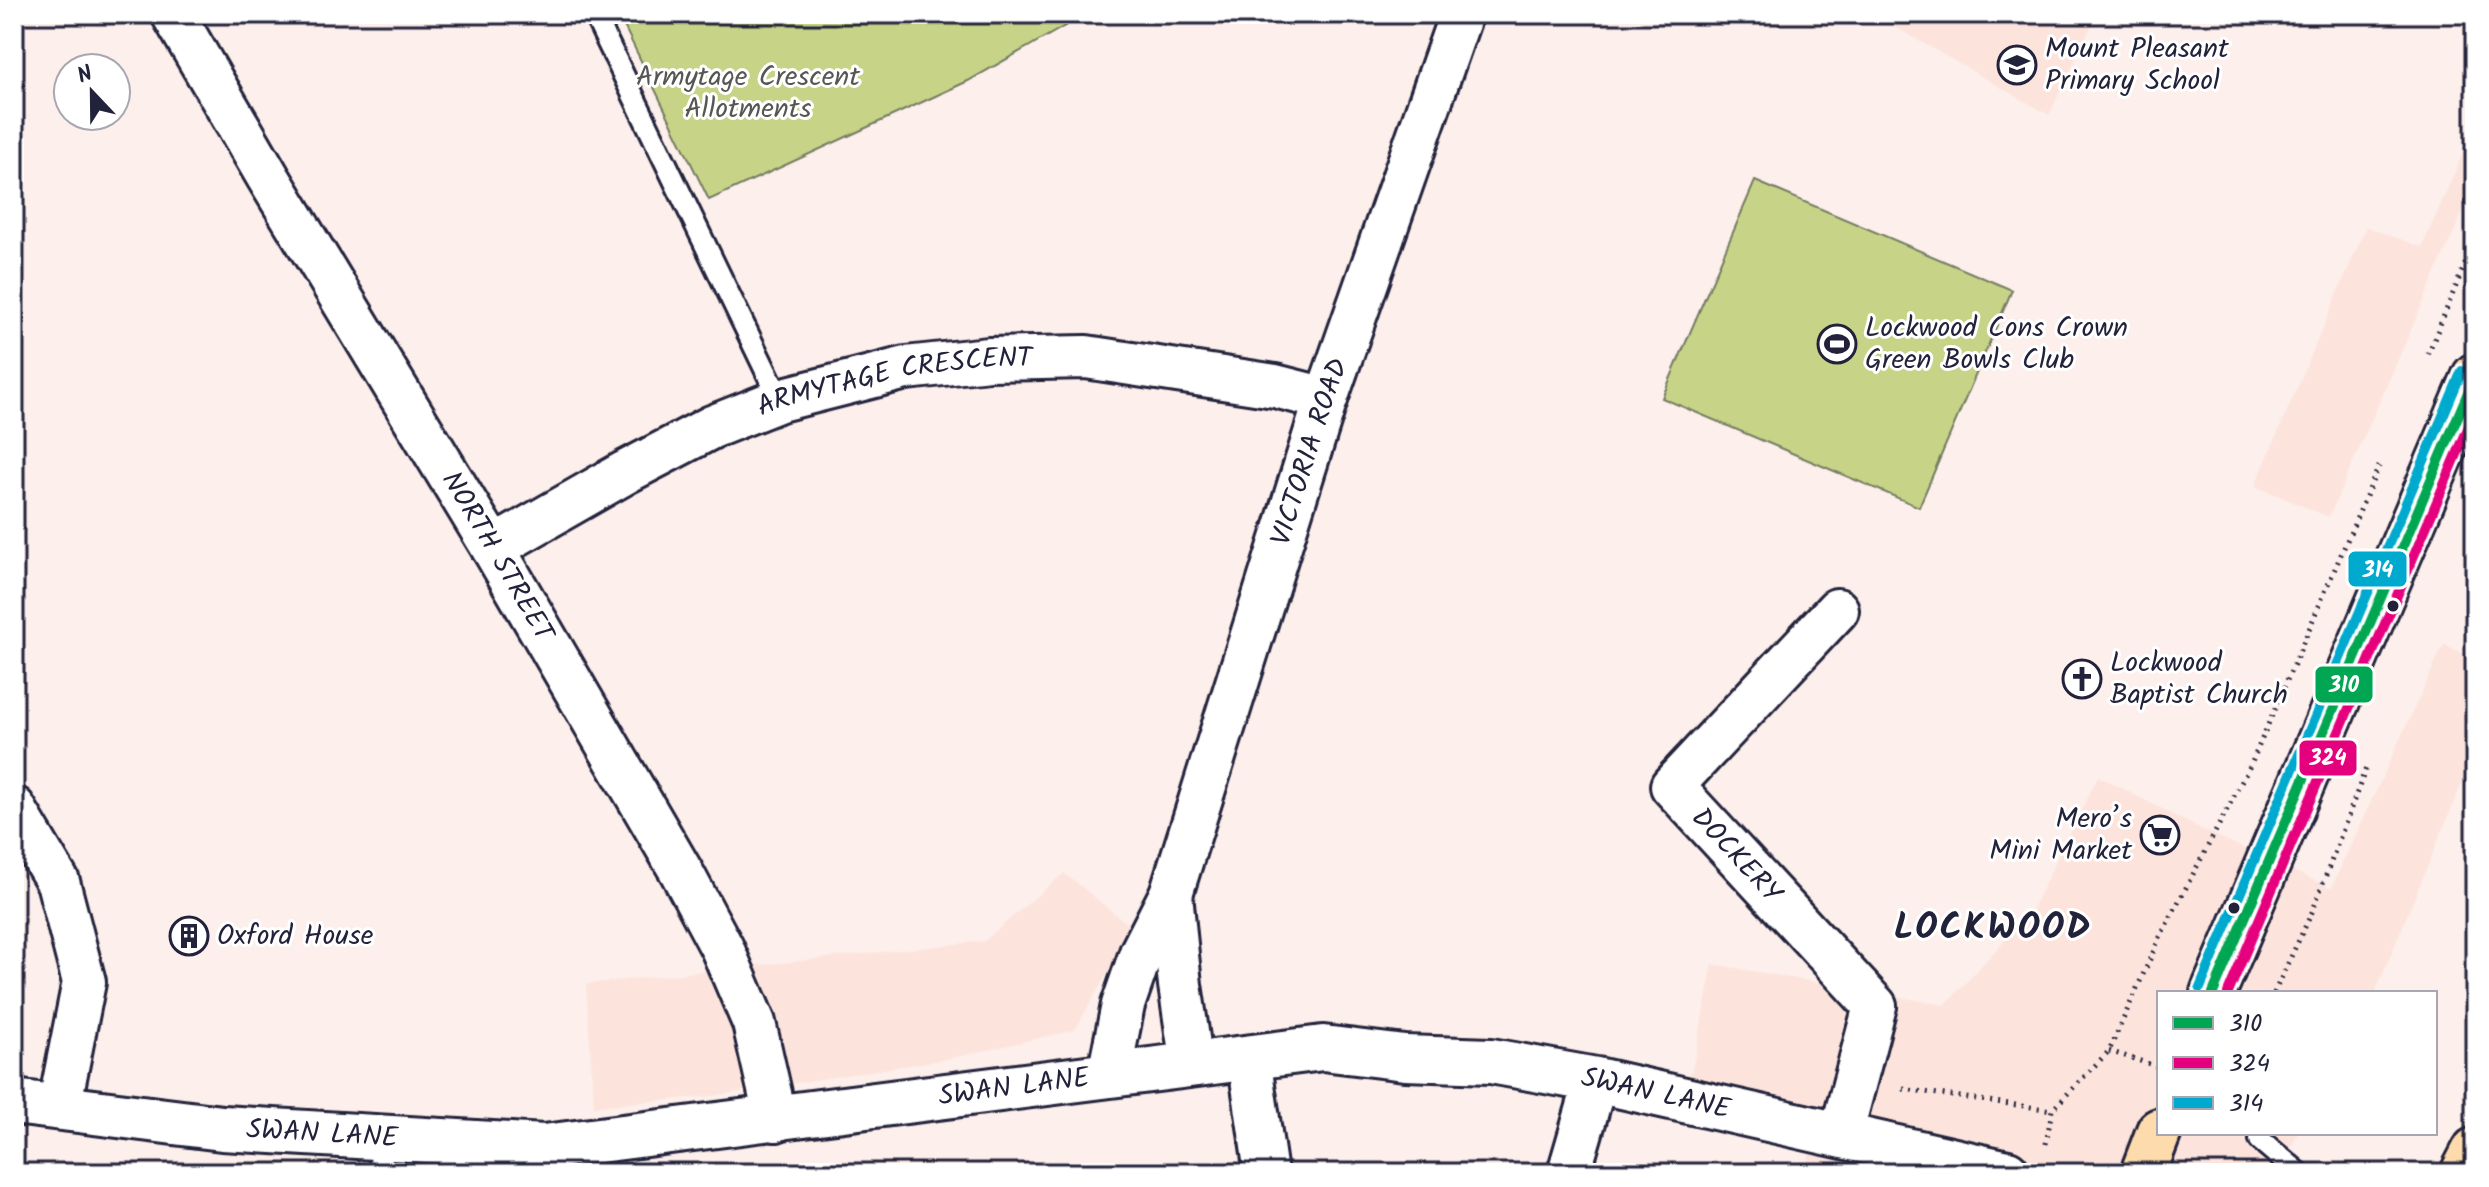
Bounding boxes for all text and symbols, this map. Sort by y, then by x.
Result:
place label: Mount Pleasant Primary School [2045,27,2230,104]
school or university icon: Mount Pleasant Primary School [1996,44,2038,86]
north arrow [52,52,132,132]
park label: Armytage Crescent Allotments [636,55,861,132]
text: N [72,57,99,95]
place label: Lockwood Cons Crown Green Bowls Club [1865,306,2128,383]
sports icon: Lockwood Cons Crown Green Bowls Club [1816,323,1858,365]
street label: ARMYTAGE CRESCENT [750,336,1035,430]
street label: VICTORIA ROAD [1259,352,1361,551]
street label: NORTH STREET [429,463,566,652]
line badge: 314 [2347,550,2408,588]
text: 314 [2362,554,2393,589]
unlabelled marker [2385,598,2401,614]
place label: Lockwood Baptist Church [2110,641,2288,718]
church icon: Lockwood Baptist Church [2061,658,2103,700]
line badge: 310 [2314,665,2374,704]
text: 310 [2328,669,2360,704]
line badge: 324 [2298,739,2358,777]
text: 324 [2309,742,2346,777]
street label: DOCKERY [1680,797,1793,915]
place label: Mero’s Mini Market [1989,797,2133,874]
supermarket icon: Mero’s Mini Market [2139,814,2181,856]
district label: LOCKWOOD [1894,900,2092,957]
unlabelled marker [2226,900,2242,916]
place label: Oxford House [217,914,374,959]
building icon: Oxford House [168,915,210,957]
legend [2157,991,2437,1135]
text: 310 [2229,1005,2262,1044]
text: 324 [2229,1045,2270,1084]
street label: SWAN LANE [936,1055,1093,1119]
street label: SWAN LANE [1578,1055,1735,1132]
text: 314 [2229,1085,2263,1124]
street label: SWAN LANE [245,1107,400,1161]

